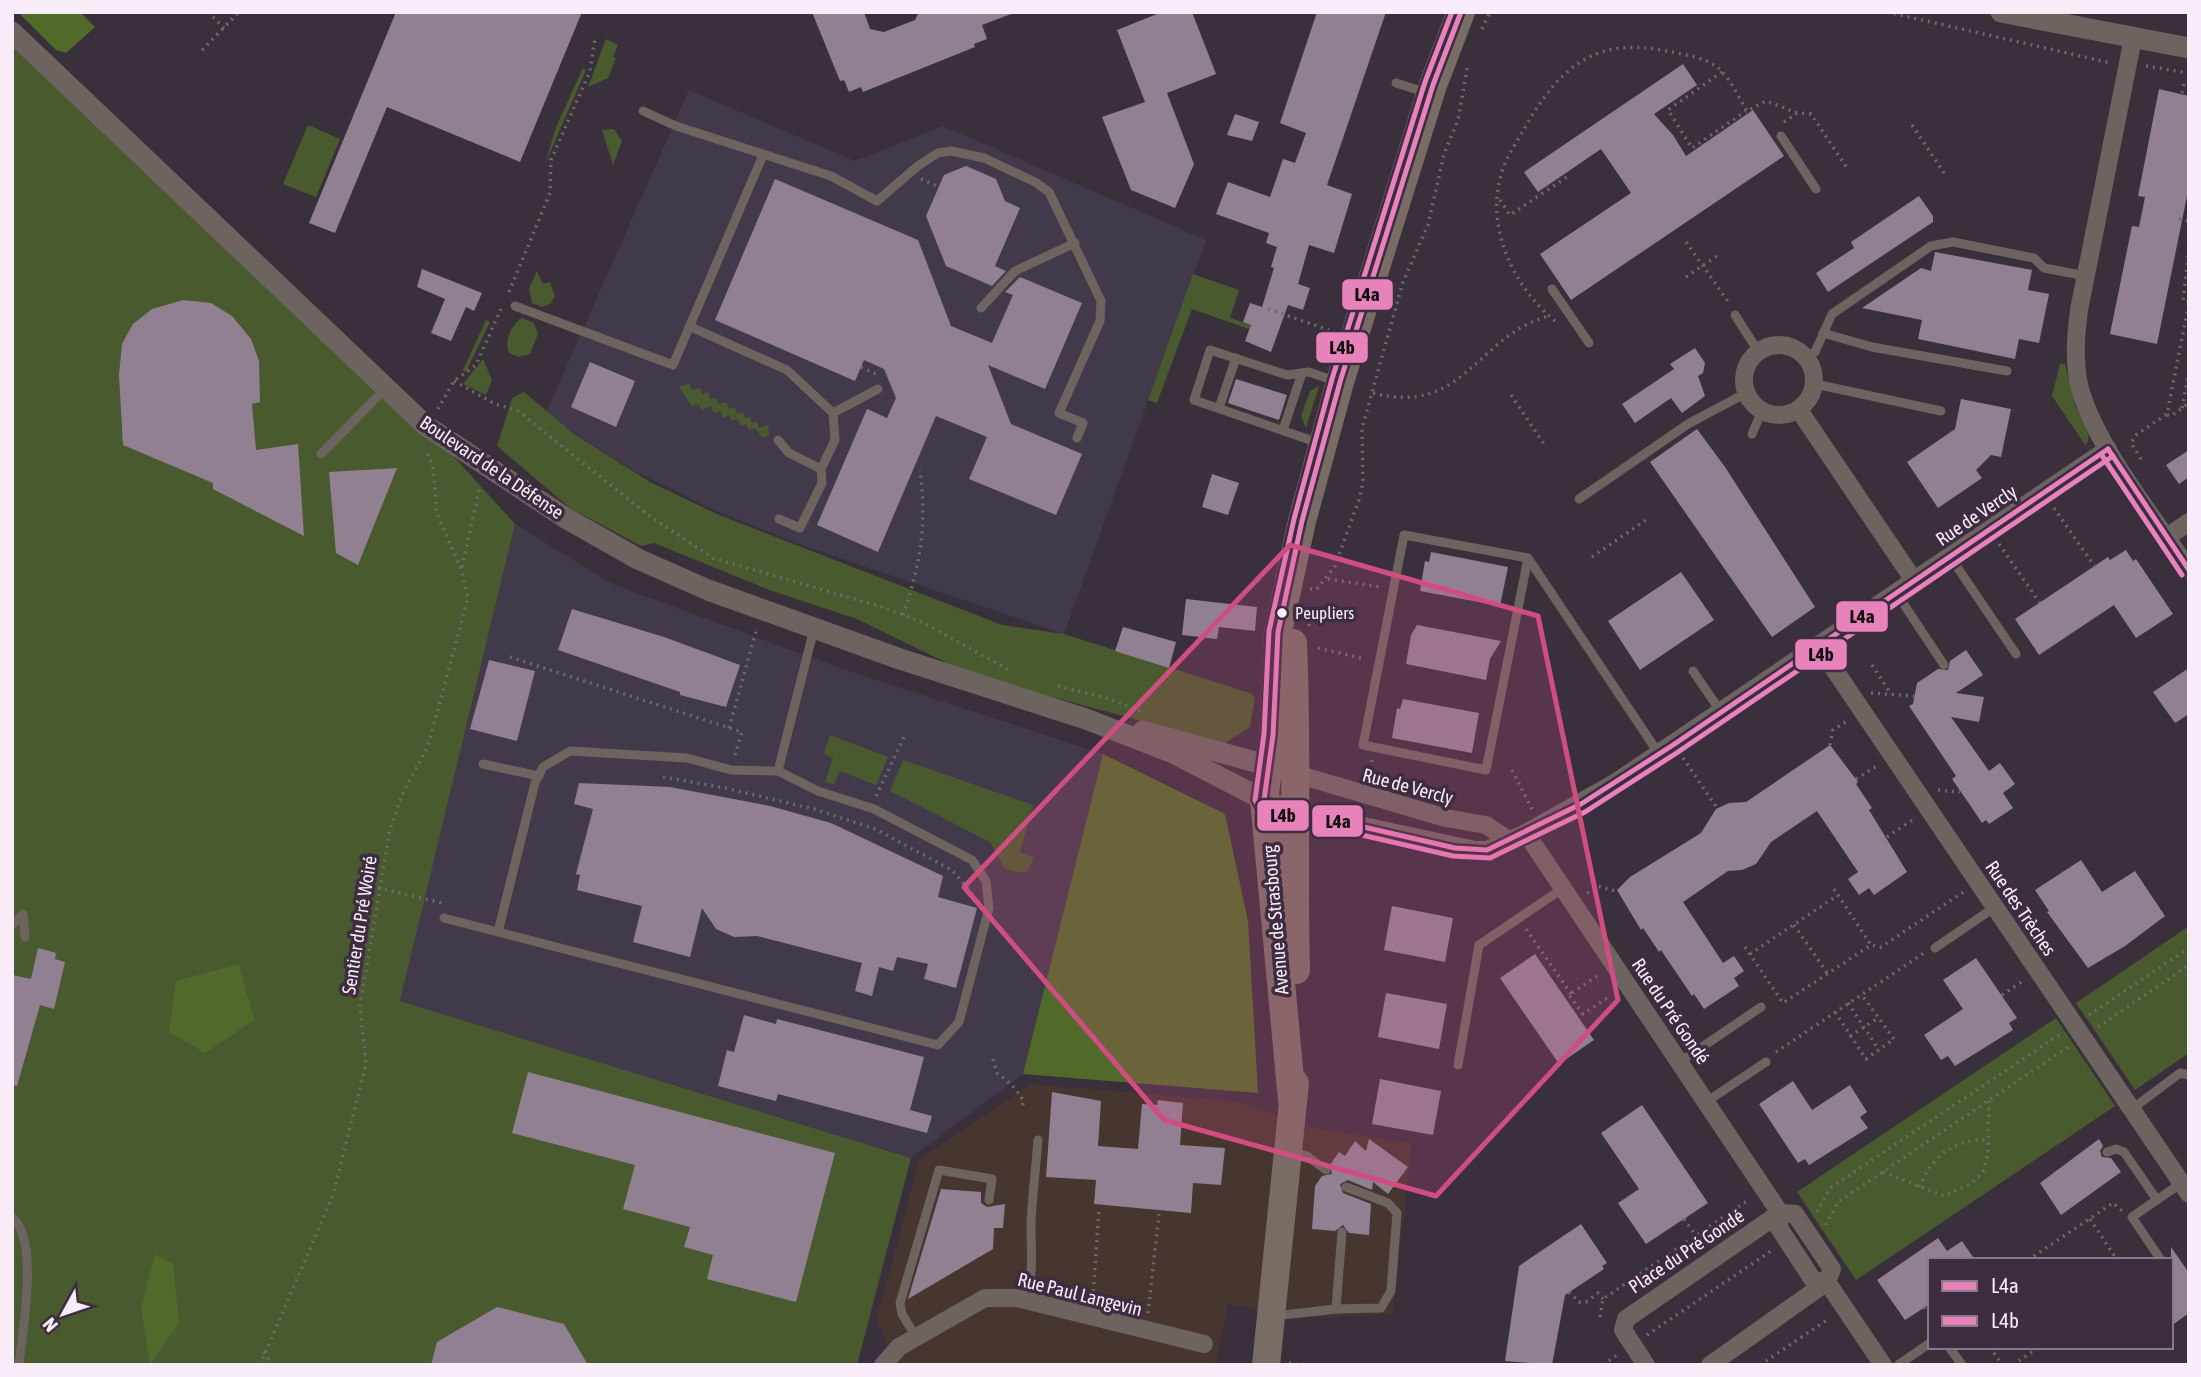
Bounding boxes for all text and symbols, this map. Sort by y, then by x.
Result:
line badge: L4a [1341,278,1394,311]
text: L4a [1354,283,1380,305]
line badge: L4b [1315,331,1369,364]
text: L4b [1329,336,1355,358]
street label: Boulevard de la Défense [416,411,568,523]
street label: Rue de Vercly [1931,480,2021,550]
line badge: L4a [1835,600,1889,633]
place label: Peupliers [1295,603,1354,623]
text: L4a [1849,605,1875,627]
marker: Peupliers [1275,606,1289,620]
line badge: L4b [1794,638,1848,671]
text: L4b [1808,643,1834,665]
street label: Rue de Vercly [1360,763,1456,809]
line badge: L4b [1256,799,1310,832]
text: L4b [1270,804,1296,826]
line badge: L4a [1311,804,1364,838]
text: L4a [1325,810,1351,832]
street label: Avenue de Strasbourg [1257,844,1292,996]
street label: Sentier du Pré Woiré [337,854,381,996]
street label: Rue des Trèches [1981,856,2061,960]
street label: Rue du Pré Gondé [1628,954,1714,1068]
street label: Place du Pré Gondé [1624,1204,1748,1298]
legend [1928,1258,2173,1349]
street label: Rue Paul Langevin [1015,1268,1145,1320]
text: L4a [1991,1273,2019,1297]
north arrow [28,1279,98,1349]
text: L4b [1991,1308,2019,1332]
text: N [38,1314,62,1336]

